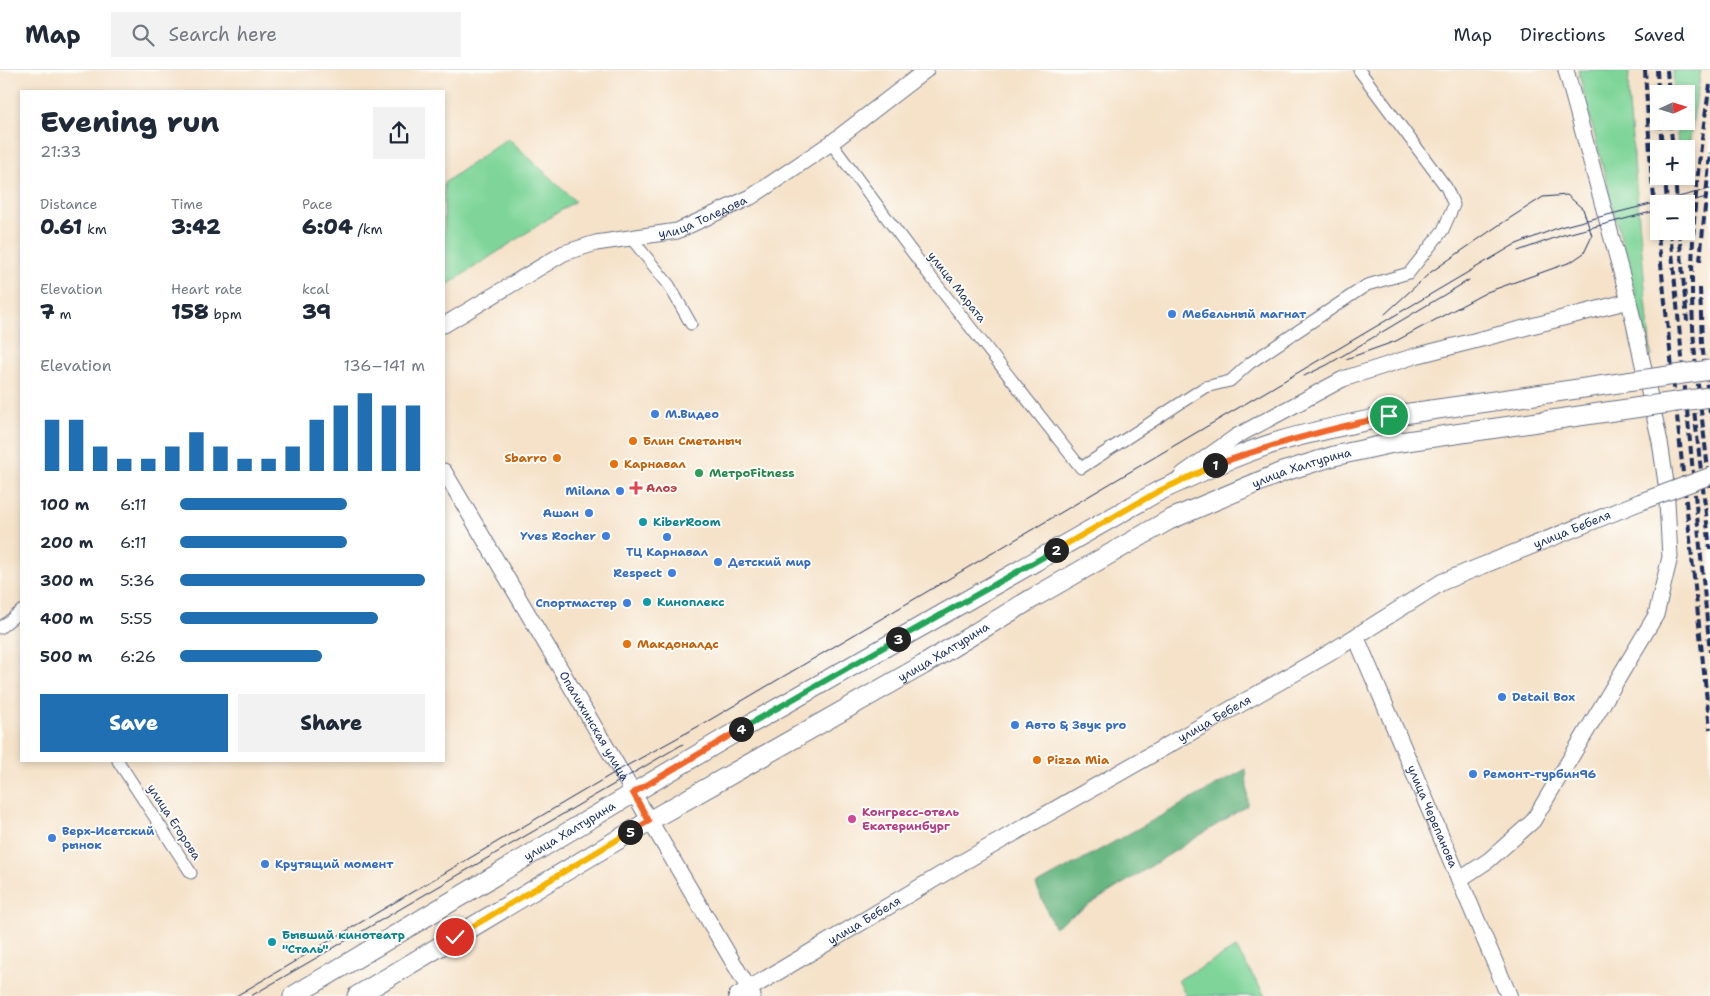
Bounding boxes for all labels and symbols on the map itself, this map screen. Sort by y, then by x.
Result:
north arrow [1650,85,1695,130]
street label: улица Толедова [657,192,750,242]
street label: улица Марата [924,248,990,326]
place label: Мебельный магнат [1182,306,1307,322]
marker: Мебельный магнат [1166,308,1178,320]
pin [1368,395,1410,437]
place label: М.Видео [665,406,719,422]
marker: М.Видео [649,408,661,420]
place label: Блин Сметаныч [643,433,741,449]
marker: Блин Сметаныч [627,435,639,447]
street label: улица Халтурина [1249,444,1353,492]
place label: Sbarro [504,450,547,466]
marker: Sbarro [551,452,563,464]
pin: 1 [1202,452,1228,478]
place label: Карнавал [624,456,686,472]
marker: Карнавал [608,458,620,470]
place label: МетроFitness [709,465,795,481]
marker: МетроFitness [693,467,705,479]
place label: Алоэ [646,480,677,496]
marker: Алоэ [630,482,642,494]
place label: Milana [566,483,611,499]
marker: Milana [614,485,626,497]
place label: Ашан [543,505,579,521]
marker: Ашан [583,507,595,519]
street label: улица Бебеля [1531,507,1613,552]
place label: KiberRoom [653,514,721,530]
marker: KiberRoom [637,516,649,528]
place label: Yves Rocher [520,528,597,544]
marker: Yves Rocher [600,530,612,542]
marker: ТЦ Карнавал [661,531,673,543]
pin: 2 [1044,538,1068,562]
place label: ТЦ Карнавал [626,544,709,560]
place label: Детский мир [728,554,811,570]
marker: Детский мир [712,556,724,568]
place label: Respect [613,565,662,581]
marker: Respect [666,567,678,579]
place label: Киноплекс [657,594,725,610]
place label: Спортмастер [535,595,617,611]
marker: Киноплекс [641,596,653,608]
marker: Спортмастер [621,597,633,609]
street label: улица Халтурина [895,618,993,686]
pin: 3 [886,626,910,652]
place label: Макдоналдс [637,636,719,652]
marker: Макдоналдс [621,638,633,650]
street label: Опалихинская улица [556,668,633,785]
place label: Detail Box [1512,689,1575,705]
marker: Detail Box [1496,691,1508,703]
street label: улица Бебеля [1175,692,1254,746]
pin: 4 [728,716,754,742]
place label: Авто & Звук pro [1025,717,1127,733]
marker: Авто & Звук pro [1009,719,1021,731]
place label: Pizza Mia [1047,752,1110,768]
marker: Pizza Mia [1031,754,1043,766]
street label: улица Черепанова [1403,763,1462,871]
place label: Ремонт-турбин96 [1483,766,1596,782]
marker: Ремонт-турбин96 [1467,768,1479,780]
street label: улица Егорова [143,781,205,863]
street label: улица Халтурина [521,797,619,865]
place label: Конгресс-отель Екатеринбург [862,804,959,834]
marker: Конгресс-отель Екатеринбург [846,813,858,825]
pin: 5 [618,820,642,844]
place label: Верх-Исетский рынок [62,823,155,853]
marker: Верх-Исетский рынок [46,832,58,844]
place label: Крутящий момент [275,856,394,872]
marker: Крутящий момент [259,858,271,870]
street label: улица Бебеля [825,893,904,948]
pin [434,916,476,958]
place label: Бывший кинотеатр "Сталь" [282,927,405,957]
marker: Бывший кинотеатр "Сталь" [266,936,278,948]

